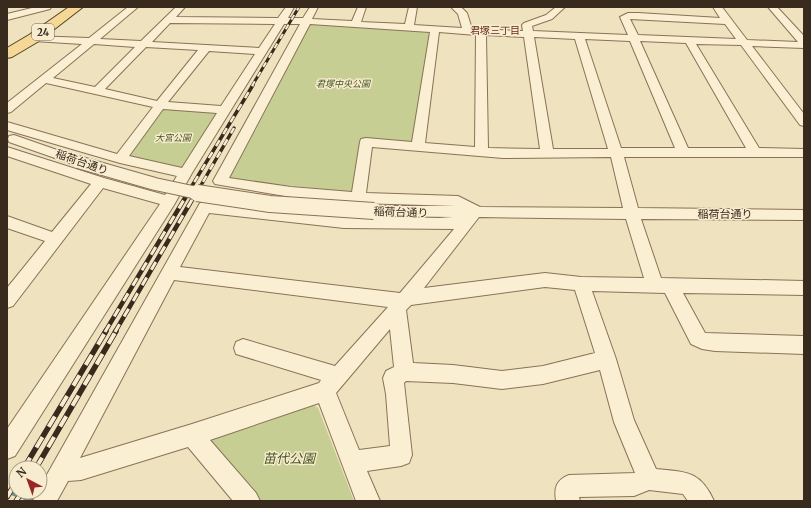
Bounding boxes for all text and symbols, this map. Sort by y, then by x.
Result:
road number: 24 [32,24,54,40]
district label: 君塚三丁目 [470,24,520,37]
park label: 君塚中央公園 [316,78,372,89]
park label: 大宮公園 [155,132,193,143]
street label: 稲荷台通り [54,146,110,178]
street label: 稲荷台通り [373,204,429,220]
street label: 稲荷台通り [698,207,753,221]
park label: 苗代公園 [263,450,317,467]
north arrow [8,460,48,500]
text: N [14,464,30,481]

